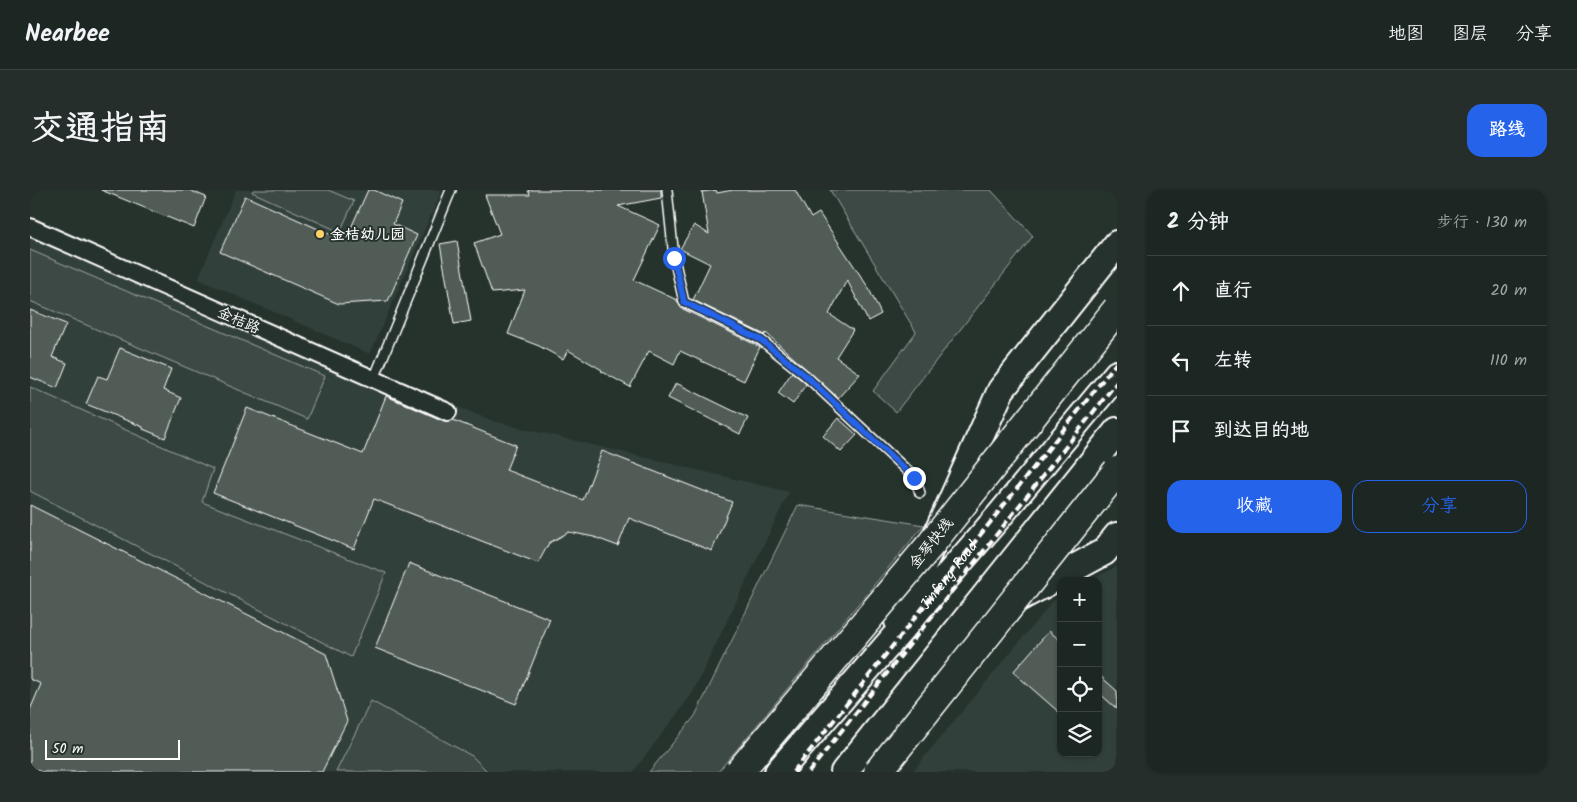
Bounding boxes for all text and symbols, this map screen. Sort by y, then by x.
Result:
text: Nearbee [25,15,110,54]
text: 地图 [1388,20,1424,49]
text: 图层 [1452,20,1488,49]
text: 分享 [1516,20,1552,49]
text: 交通指南 [30,102,170,158]
button: 路线 [1467,104,1547,157]
text: 2 分钟 [1167,206,1229,239]
text: 步行 · 130 m [1437,210,1527,235]
place label: 金桔幼儿园 [330,223,405,247]
marker: 金桔幼儿园 [314,228,326,240]
route start [663,247,686,270]
text: 直行 [1214,276,1252,306]
icon: ahead [1167,277,1195,305]
text: 20 m [1491,278,1527,303]
street label: 金桔路 [213,301,264,341]
text: 左转 [1214,346,1252,376]
icon: left [1167,347,1195,375]
text: 110 m [1490,348,1527,373]
text: 到达目的地 [1214,416,1309,446]
icon: arrive [1167,417,1195,445]
route end [903,467,926,490]
button: 收藏 [1167,480,1342,533]
button: 分享 [1352,480,1527,533]
street label: 金琴快线 [904,513,960,575]
street label: Jinfeng Road [914,536,985,615]
map controls [1057,577,1102,757]
button: + [1057,577,1102,622]
button: − [1057,622,1102,667]
button: locate [1057,667,1102,712]
button: layers [1057,712,1102,757]
scale bar [45,737,180,760]
text: 50 m [52,738,83,760]

